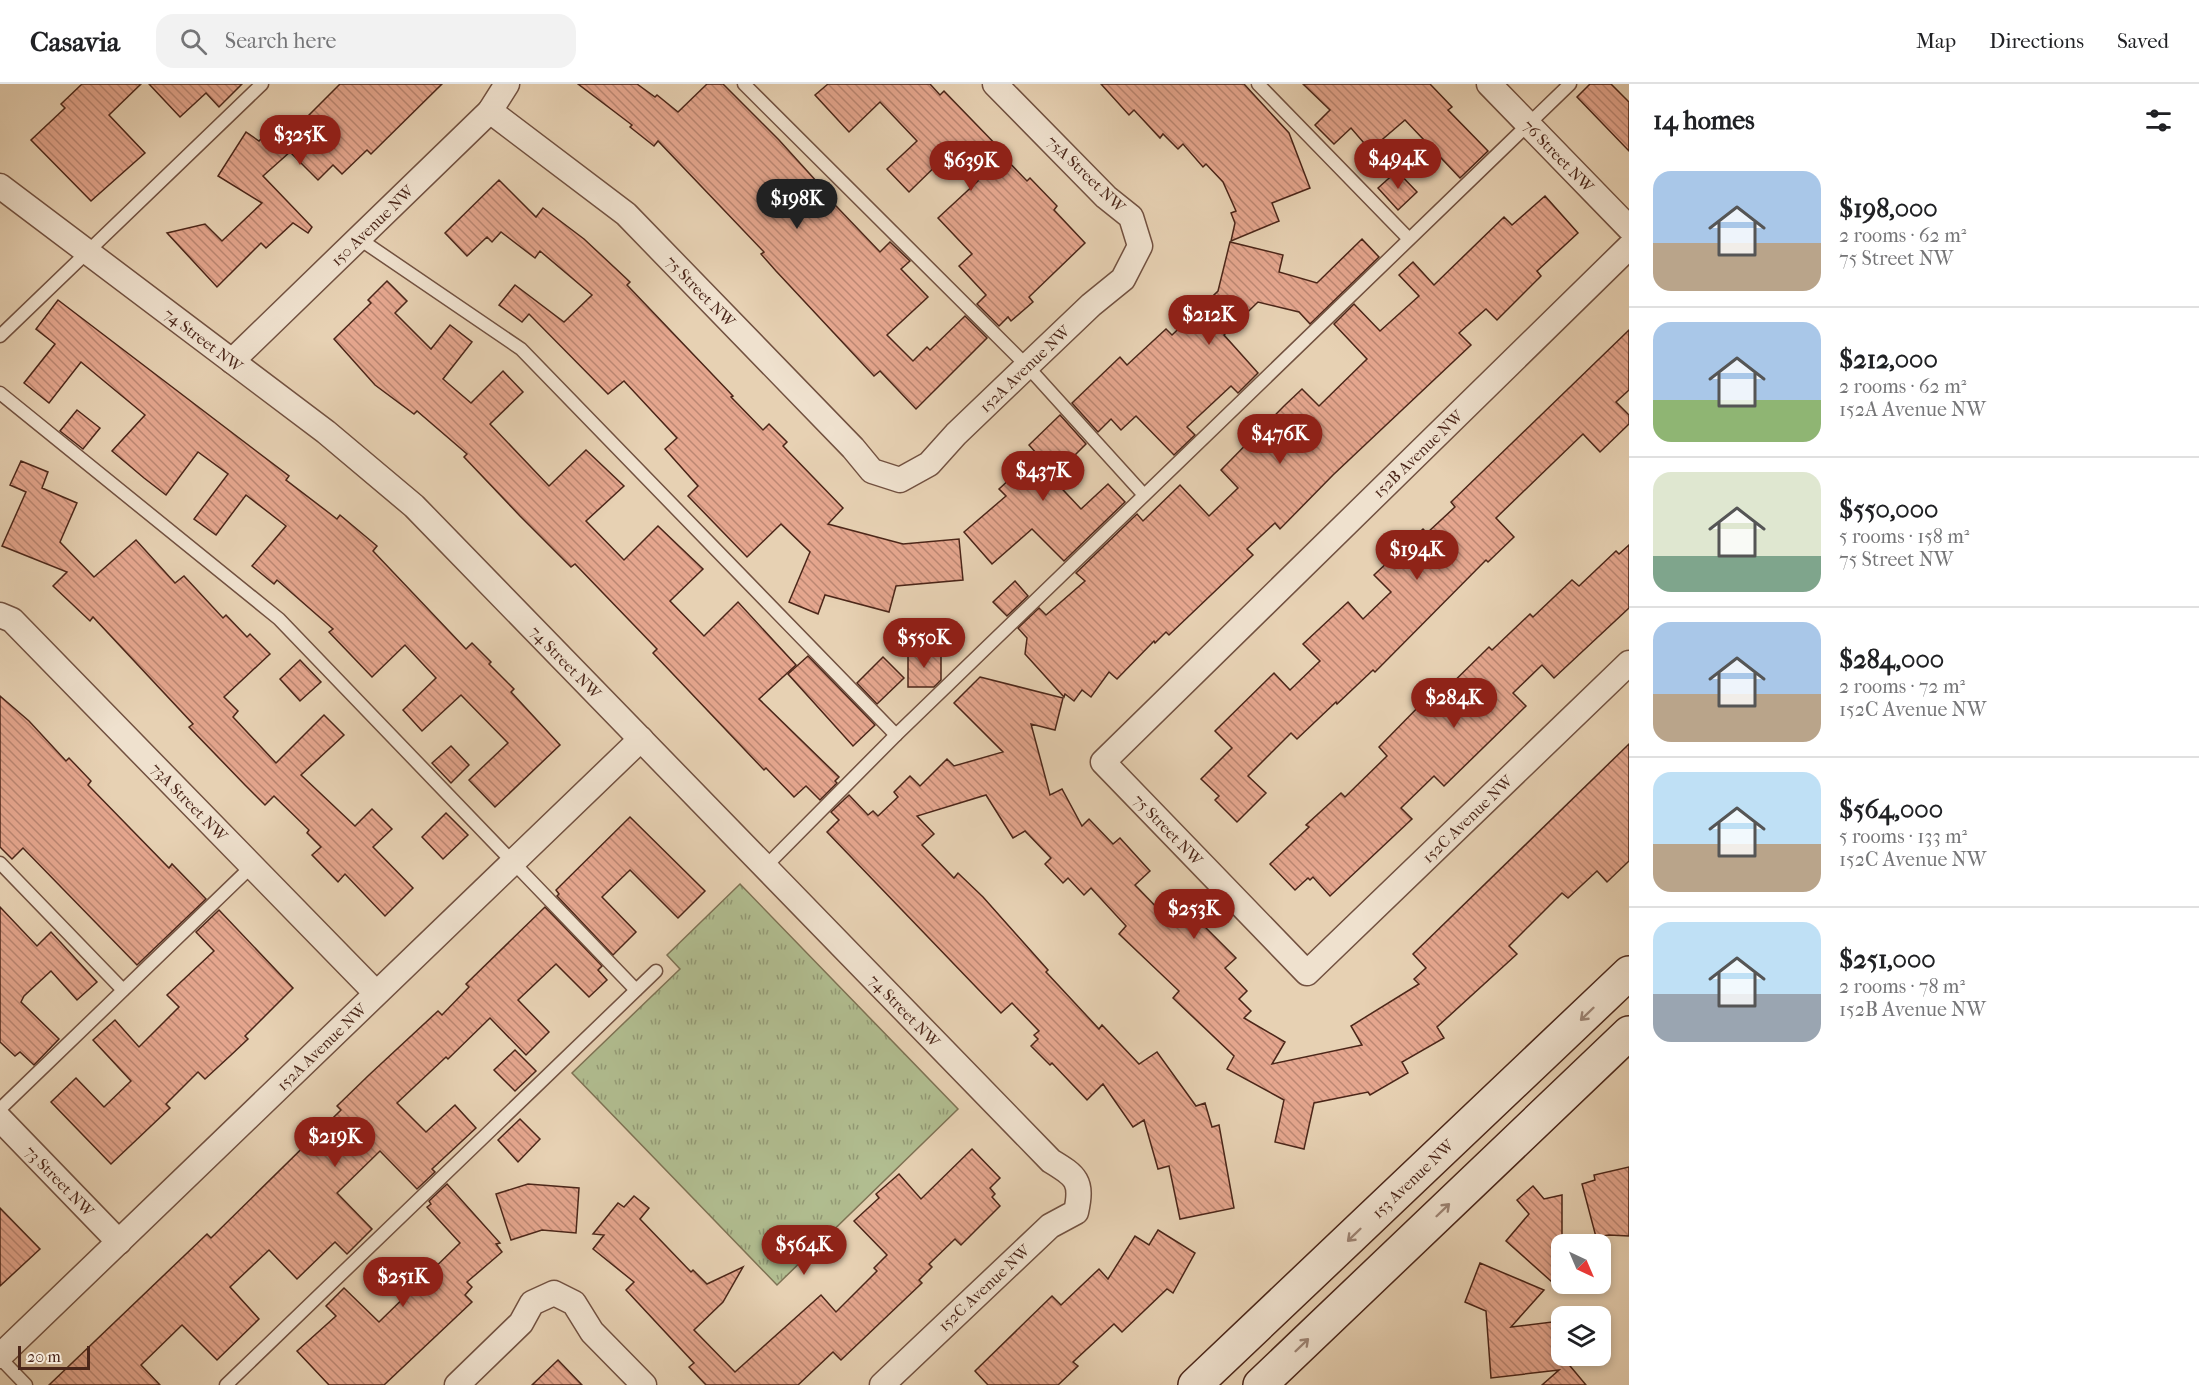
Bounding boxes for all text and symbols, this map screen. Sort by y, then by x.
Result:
search box [156,14,576,68]
text: Casavia [30,25,120,58]
icon: search [177,25,210,58]
text: Search here [225,28,336,54]
text: Map [1916,29,1956,53]
text: Directions [1989,29,2084,53]
text: Saved [2117,29,2169,53]
icon: filters [2142,104,2175,137]
text: 14 homes [1653,105,1755,136]
pin: $325K [258,115,342,166]
street label: 76 Street NW [1519,116,1599,197]
text: $325K [274,123,326,146]
street label: 75A Street NW [1043,132,1130,217]
pin: $494K [1356,139,1440,190]
pin: $639K [929,141,1013,192]
text: $494K [1368,147,1428,170]
text: $639K [943,149,999,172]
pin: $198K [755,179,839,230]
street label: 150 Avenue NW [327,180,418,270]
text: $198K [770,187,824,210]
text: $198,000 [1839,193,1938,224]
icon: home [1701,195,1773,267]
text: 2 rooms · 62 m² [1839,224,1966,247]
text: 75 Street NW [1839,247,1953,270]
street label: 75 Street NW [662,252,740,332]
pin: $212K [1167,295,1251,346]
text: $212K [1182,303,1236,326]
street label: 74 Street NW [160,304,248,376]
street label: 152A Avenue NW [975,320,1074,416]
text: $212,000 [1839,344,1938,375]
icon: home [1701,346,1773,418]
text: 2 rooms · 62 m² [1839,375,1966,398]
text: 152A Avenue NW [1839,398,1986,421]
street label: 152B Avenue NW [1369,405,1468,502]
pin: $476K [1238,414,1322,465]
text: $476K [1251,422,1309,445]
pin: $437K [1001,451,1085,502]
text: $437K [1015,459,1071,482]
text: $550,000 [1839,494,1938,525]
icon: home [1701,496,1773,568]
text: 5 rooms · 158 m² [1839,525,1969,548]
pin: $194K [1375,530,1459,581]
text: $194K [1390,538,1444,561]
text: 75 Street NW [1839,548,1953,571]
pin: $550K [882,618,966,669]
street label: 74 Street NW [526,622,606,703]
text: $550K [897,626,951,649]
text: $284,000 [1839,644,1944,675]
icon: home [1701,646,1773,718]
text: 2 rooms · 72 m² [1839,675,1965,698]
pin: $284K [1412,678,1496,729]
text: $284K [1425,686,1483,709]
text: 152C Avenue NW [1839,698,1986,721]
street label: 73A Street NW [147,759,233,846]
street label: 152C Avenue NW [1418,770,1517,867]
street label: 75 Street NW [1130,790,1208,870]
text: $564,000 [1839,794,1943,825]
icon: home [1701,796,1773,868]
text: 5 rooms · 133 m² [1839,825,1967,848]
text: 152C Avenue NW [1839,848,1986,871]
pin: $253K [1152,889,1236,940]
text: $253K [1168,897,1220,920]
text: $251,000 [1839,944,1936,975]
icon: home [1701,946,1773,1018]
street label: 74 Street NW [865,970,945,1052]
text: 2 rooms · 78 m² [1839,975,1965,998]
street label: 152A Avenue NW [272,998,371,1094]
text: 152B Avenue NW [1839,998,1986,1021]
one-way arrow [1579,1006,1594,1021]
pin: $219K [293,1117,377,1168]
text: $219K [308,1125,362,1148]
street label: 153 Avenue NW [1368,1134,1458,1222]
street label: 73 Street NW [21,1141,99,1221]
one-way arrow [1436,1203,1451,1217]
pin: $564K [762,1225,846,1276]
one-way arrow [1346,1227,1361,1242]
text: $564K [776,1233,832,1256]
north arrow [1551,1234,1611,1294]
map controls [1551,1234,1611,1366]
street label: 152C Avenue NW [934,1240,1035,1335]
pin: $251K [361,1257,445,1308]
text: $251K [377,1265,429,1288]
button: layers [1551,1306,1611,1366]
one-way arrow [1295,1337,1310,1352]
scale bar [18,1343,90,1370]
text: 20 m [27,1347,61,1366]

